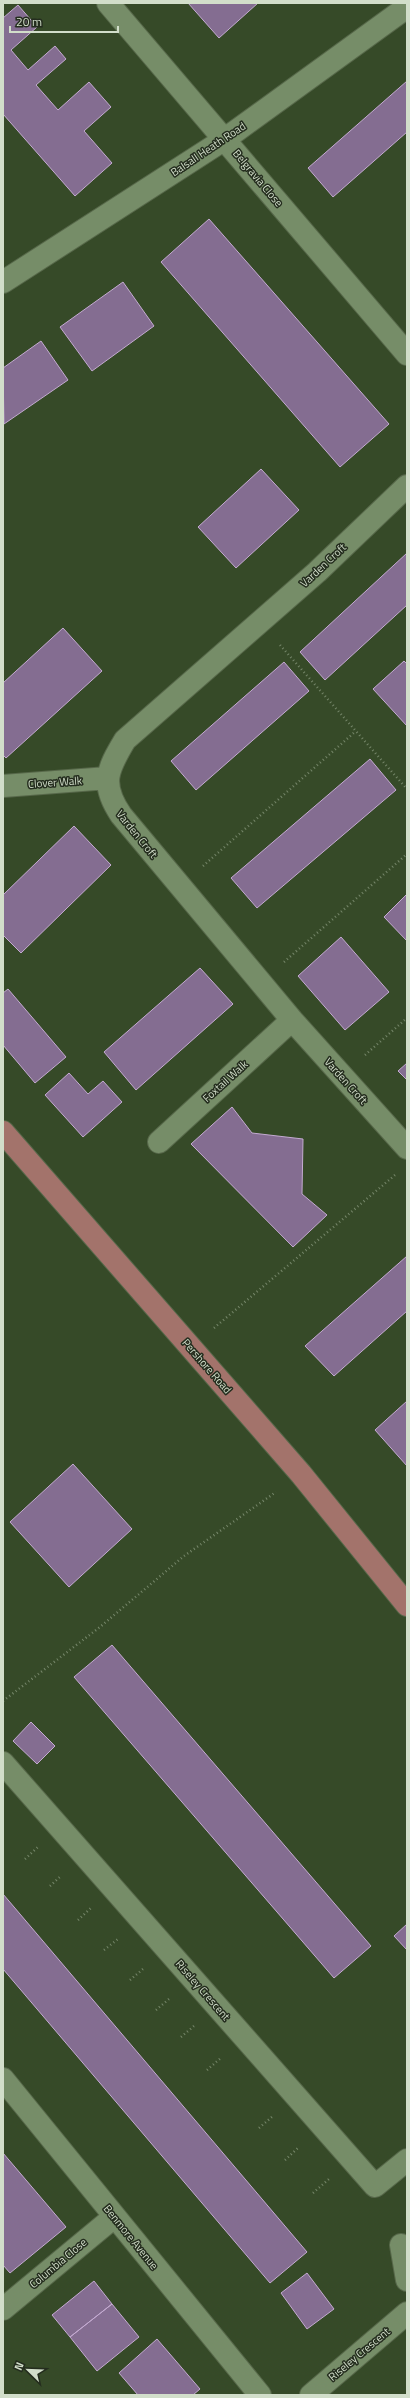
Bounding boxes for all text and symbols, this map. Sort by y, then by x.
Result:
scale bar [10,8,118,34]
text: 20 m [16,12,42,31]
street label: Balsall Heath Road [167,118,249,180]
street label: Belgravia Close [229,146,287,210]
street label: Varden Croft [296,539,350,591]
street label: Clover Walk [27,772,83,792]
street label: Varden Croft [113,806,162,862]
street label: Varden Croft [321,1054,371,1108]
street label: Foxtail Walk [199,1056,252,1106]
street label: Pershore Road [179,1335,236,1397]
street label: Riseley Crescent [172,1956,234,2024]
street label: Benmore Avenue [100,2201,162,2273]
street label: Columbia Close [26,2234,90,2292]
street label: Riseley Crescent [325,2323,393,2385]
north arrow [8,2350,48,2390]
text: N [10,2359,28,2373]

